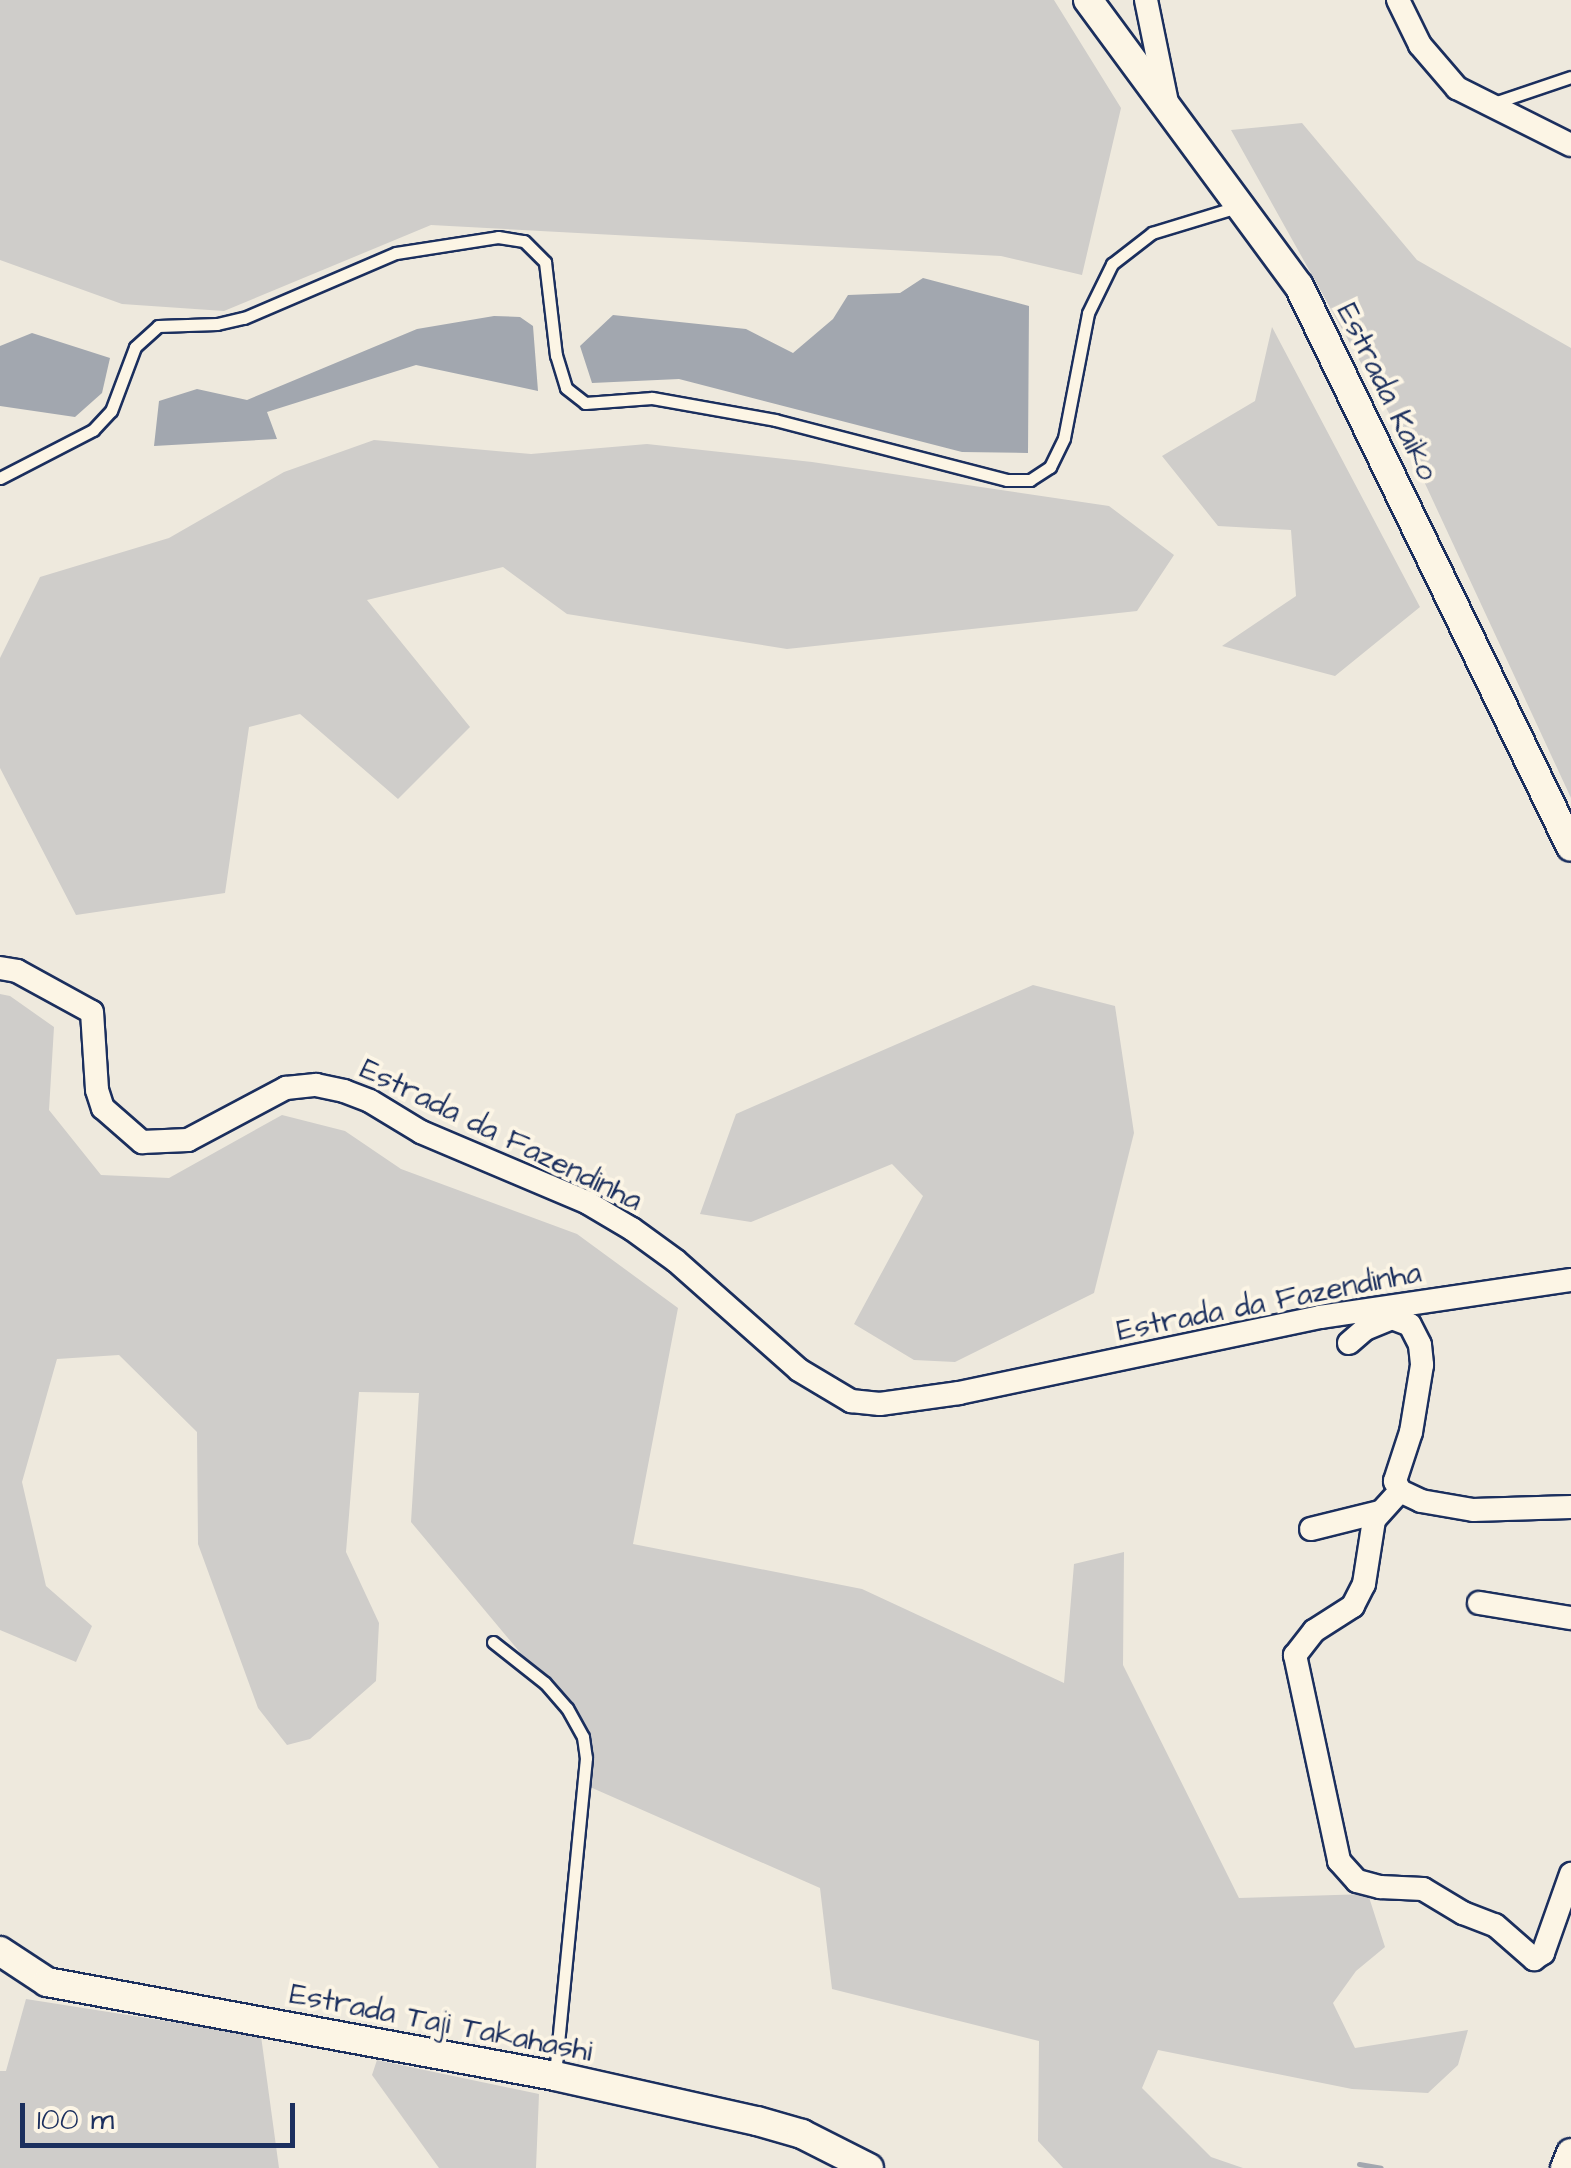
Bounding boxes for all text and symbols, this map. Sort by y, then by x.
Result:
street label: Estrada Kaiko [1329,298,1445,486]
street label: Estrada da Fazendinha [354,1051,648,1219]
street label: Estrada da Fazendinha [1114,1255,1424,1349]
street label: Estrada Taji Takahashi [287,1976,595,2070]
scale bar [25,2083,300,2145]
text: 100 m [37,2099,114,2141]

